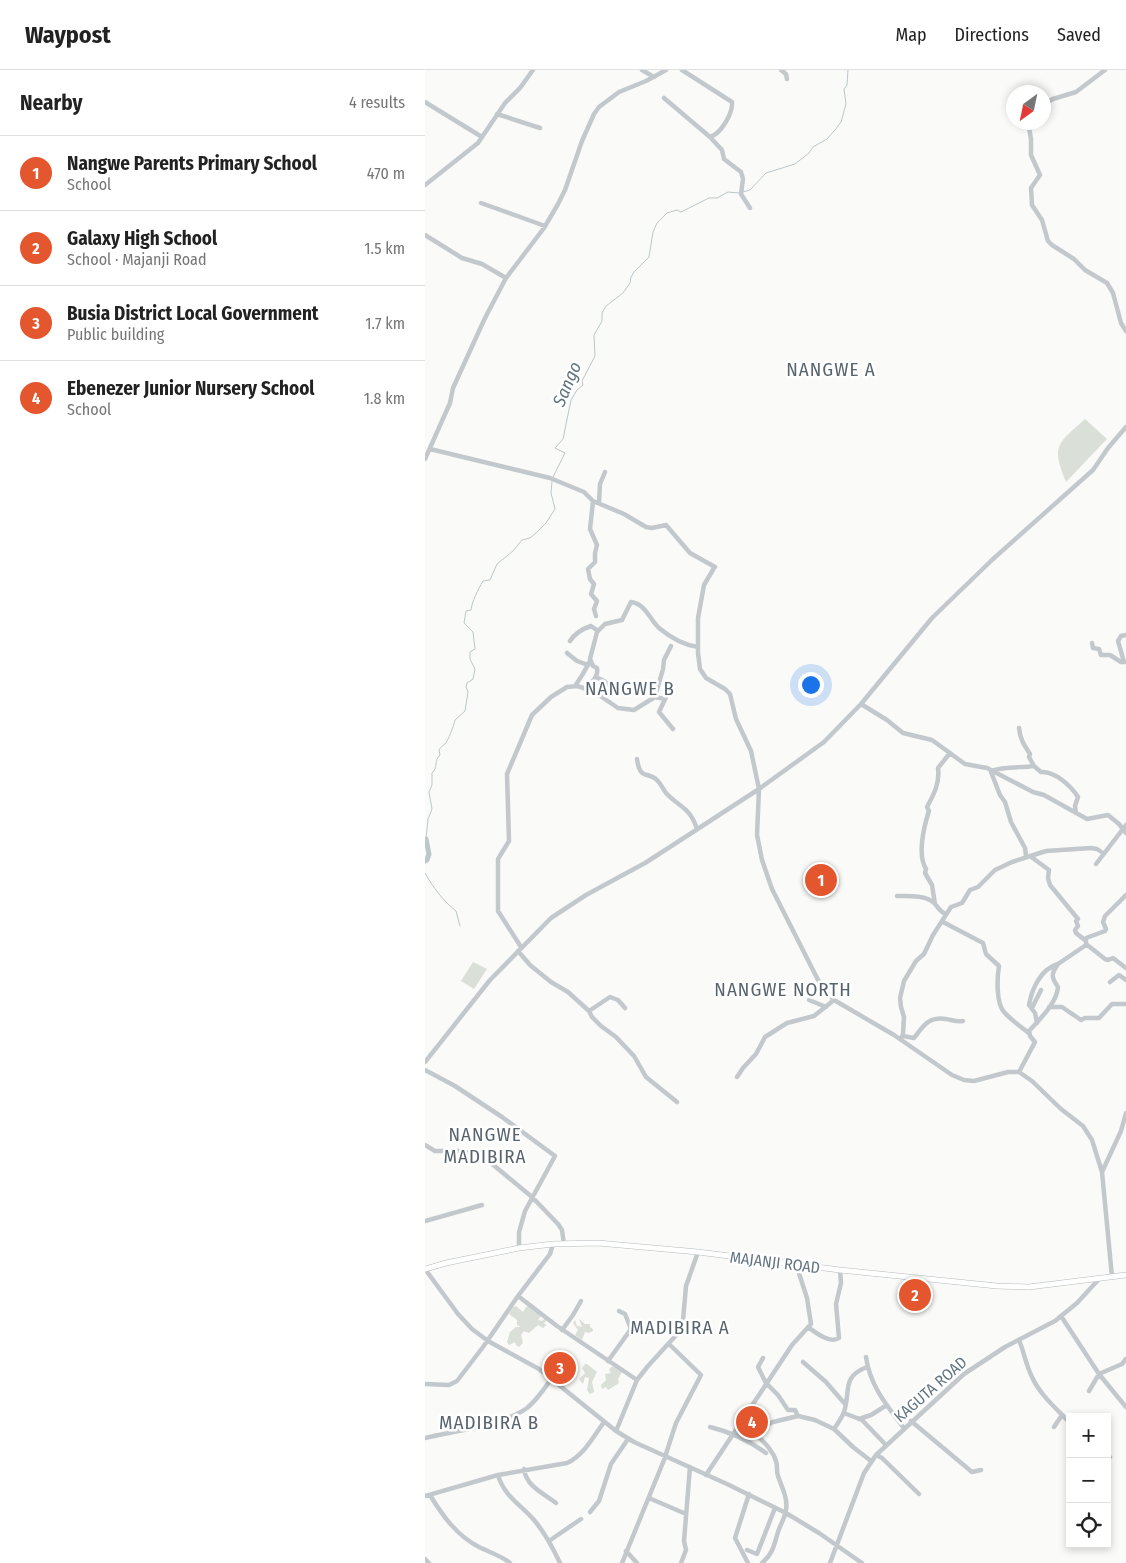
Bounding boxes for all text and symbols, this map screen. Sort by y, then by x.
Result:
text: Waypost [25,21,111,49]
text: Map [895,24,927,46]
text: Directions [955,24,1029,46]
text: Saved [1057,24,1101,46]
north arrow [1006,85,1051,130]
text: Nearby [20,90,82,116]
text: 4 results [349,93,405,112]
text: Nangwe Parents Primary School [67,152,317,175]
text: 1 [33,164,39,183]
text: 470 m [367,164,405,183]
text: School [67,175,111,194]
text: Galaxy High School [67,227,217,250]
text: 2 [32,239,40,258]
text: 1.5 km [364,239,405,258]
text: School · Majanji Road [67,250,207,269]
text: Busia District Local Government [67,302,319,325]
text: 3 [32,314,40,333]
text: 1.7 km [365,314,405,333]
text: Public building [67,325,164,344]
water label: Sango [547,358,586,411]
district label: NANGWE A [786,358,876,381]
text: Ebenezer Junior Nursery School [67,377,314,400]
text: 4 [32,389,40,408]
text: 1.8 km [364,389,405,408]
text: School [67,400,111,419]
your location [798,672,824,698]
district label: NANGWE B [585,677,675,700]
pin: 1 [805,861,837,899]
district label: NANGWE NORTH [714,978,852,1001]
district label: NANGWE MADIBIRA [443,1123,527,1168]
street label: MAJANJI ROAD [729,1248,821,1277]
pin: 2 [899,1276,931,1314]
district label: MADIBIRA A [630,1316,730,1339]
pin: 3 [544,1349,576,1387]
street label: KAGUTA ROAD [890,1353,971,1426]
pin: 4 [736,1403,768,1441]
district label: MADIBIRA B [439,1411,539,1434]
map controls [1066,1413,1111,1548]
button: + [1066,1413,1111,1458]
button: − [1066,1458,1111,1503]
button: locate [1066,1503,1111,1548]

